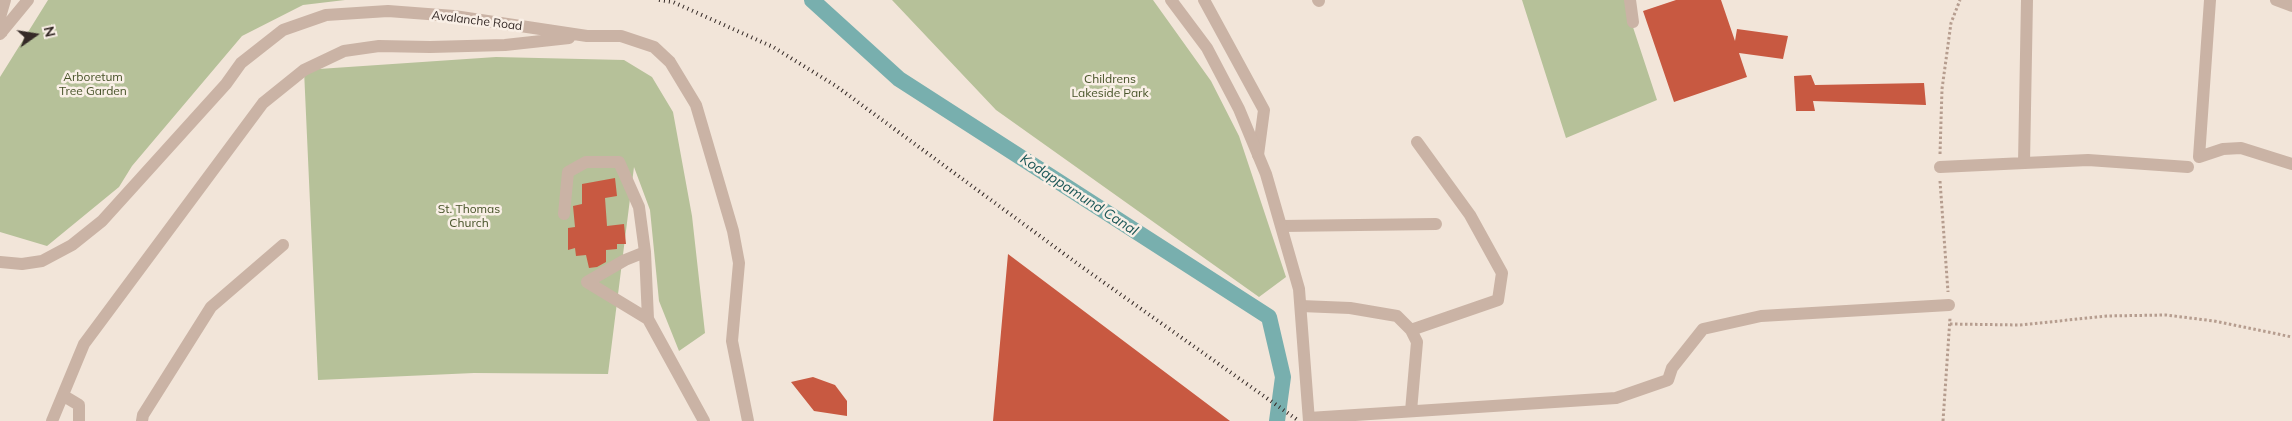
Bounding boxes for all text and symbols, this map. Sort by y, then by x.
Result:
street label: Avalanche Road [431,8,523,34]
north arrow [10,10,60,60]
text: N [40,24,60,39]
park label: Arboretum Tree Garden [59,70,127,98]
park label: Childrens Lakeside Park [1071,72,1149,100]
water label: Kodappamund Canal [1017,151,1141,239]
park label: St. Thomas Church [438,202,500,230]

